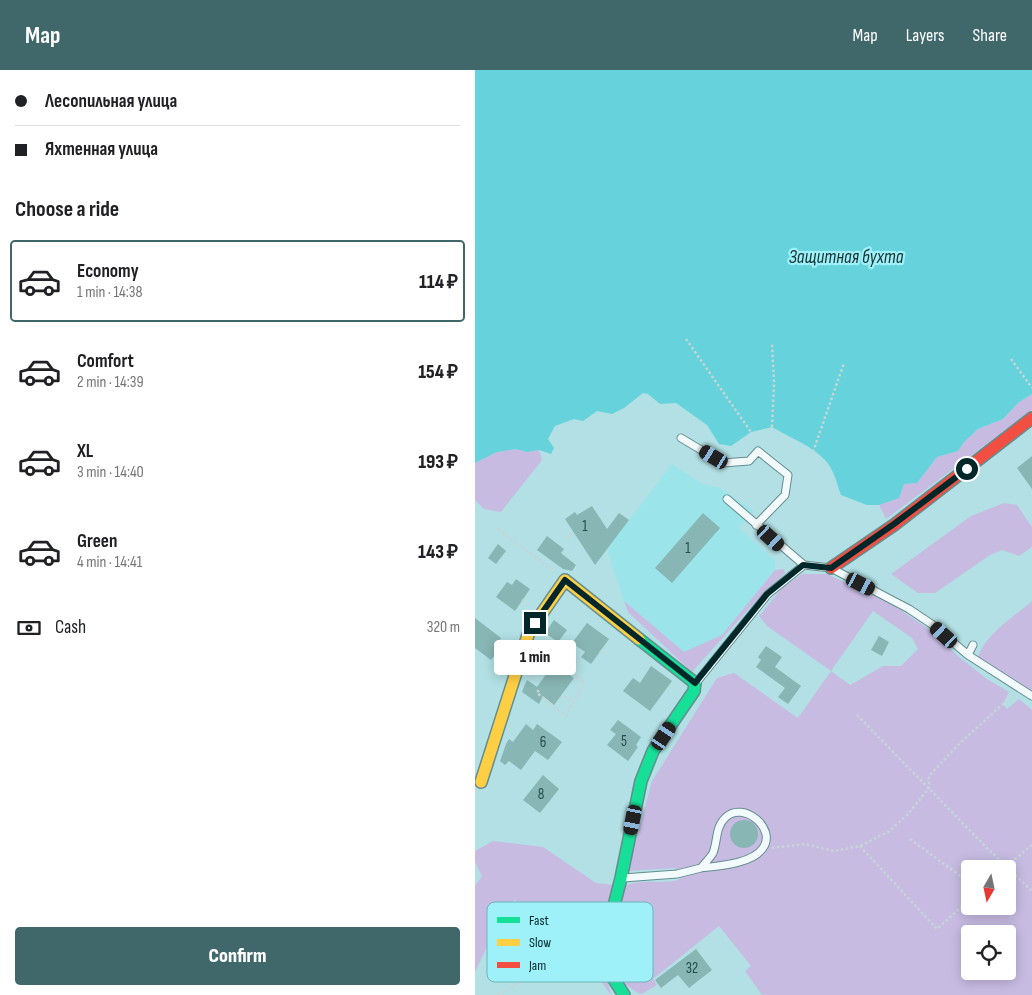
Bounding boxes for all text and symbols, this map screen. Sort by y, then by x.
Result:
text: Map [25,21,60,50]
text: Map [853,25,878,46]
text: Layers [906,25,945,46]
text: Share [973,25,1007,46]
text: Лесопильная улица [45,90,177,113]
text: Яхтенная улица [45,138,158,161]
text: Choose a ride [15,196,119,223]
water label: Защитная бухта [789,246,904,269]
icon: car [17,259,62,304]
text: Economy [77,260,139,283]
text: 114 ₽ [419,271,458,294]
text: 1 min · 14:38 [77,283,143,302]
icon: car [17,349,62,394]
text: Comfort [77,350,134,373]
text: 154 ₽ [418,361,458,384]
text: 2 min · 14:39 [77,373,144,392]
icon: car [17,439,62,484]
text: XL [77,440,93,463]
car [697,443,730,471]
text: 193 ₽ [418,451,458,474]
route start [956,458,978,480]
text: 3 min · 14:40 [77,463,144,482]
house number: 1 [582,517,588,536]
car [754,522,787,554]
icon: car [17,529,62,574]
text: Green [77,530,117,553]
house number: 1 [685,539,691,558]
text: 143 ₽ [418,541,458,564]
text: 4 min · 14:41 [77,553,142,572]
car [844,571,877,597]
route end [524,612,546,634]
icon: cash [15,614,43,642]
text: Cash [55,616,86,639]
text: 320 m [427,618,460,637]
car [927,619,960,651]
callout: 1 min [494,640,576,676]
text: 1 min [520,648,550,667]
car [649,719,678,753]
house number: 5 [621,732,627,751]
house number: 6 [540,733,546,752]
house number: 8 [538,785,544,804]
car [622,804,643,836]
north arrow [961,860,1016,915]
map controls [961,860,1016,980]
legend [487,902,653,982]
text: Fast [529,912,549,929]
button: locate [961,925,1016,980]
button: Confirm [15,927,460,985]
text: Slow [529,934,551,951]
text: Jam [528,957,546,974]
house number: 32 [686,959,698,978]

